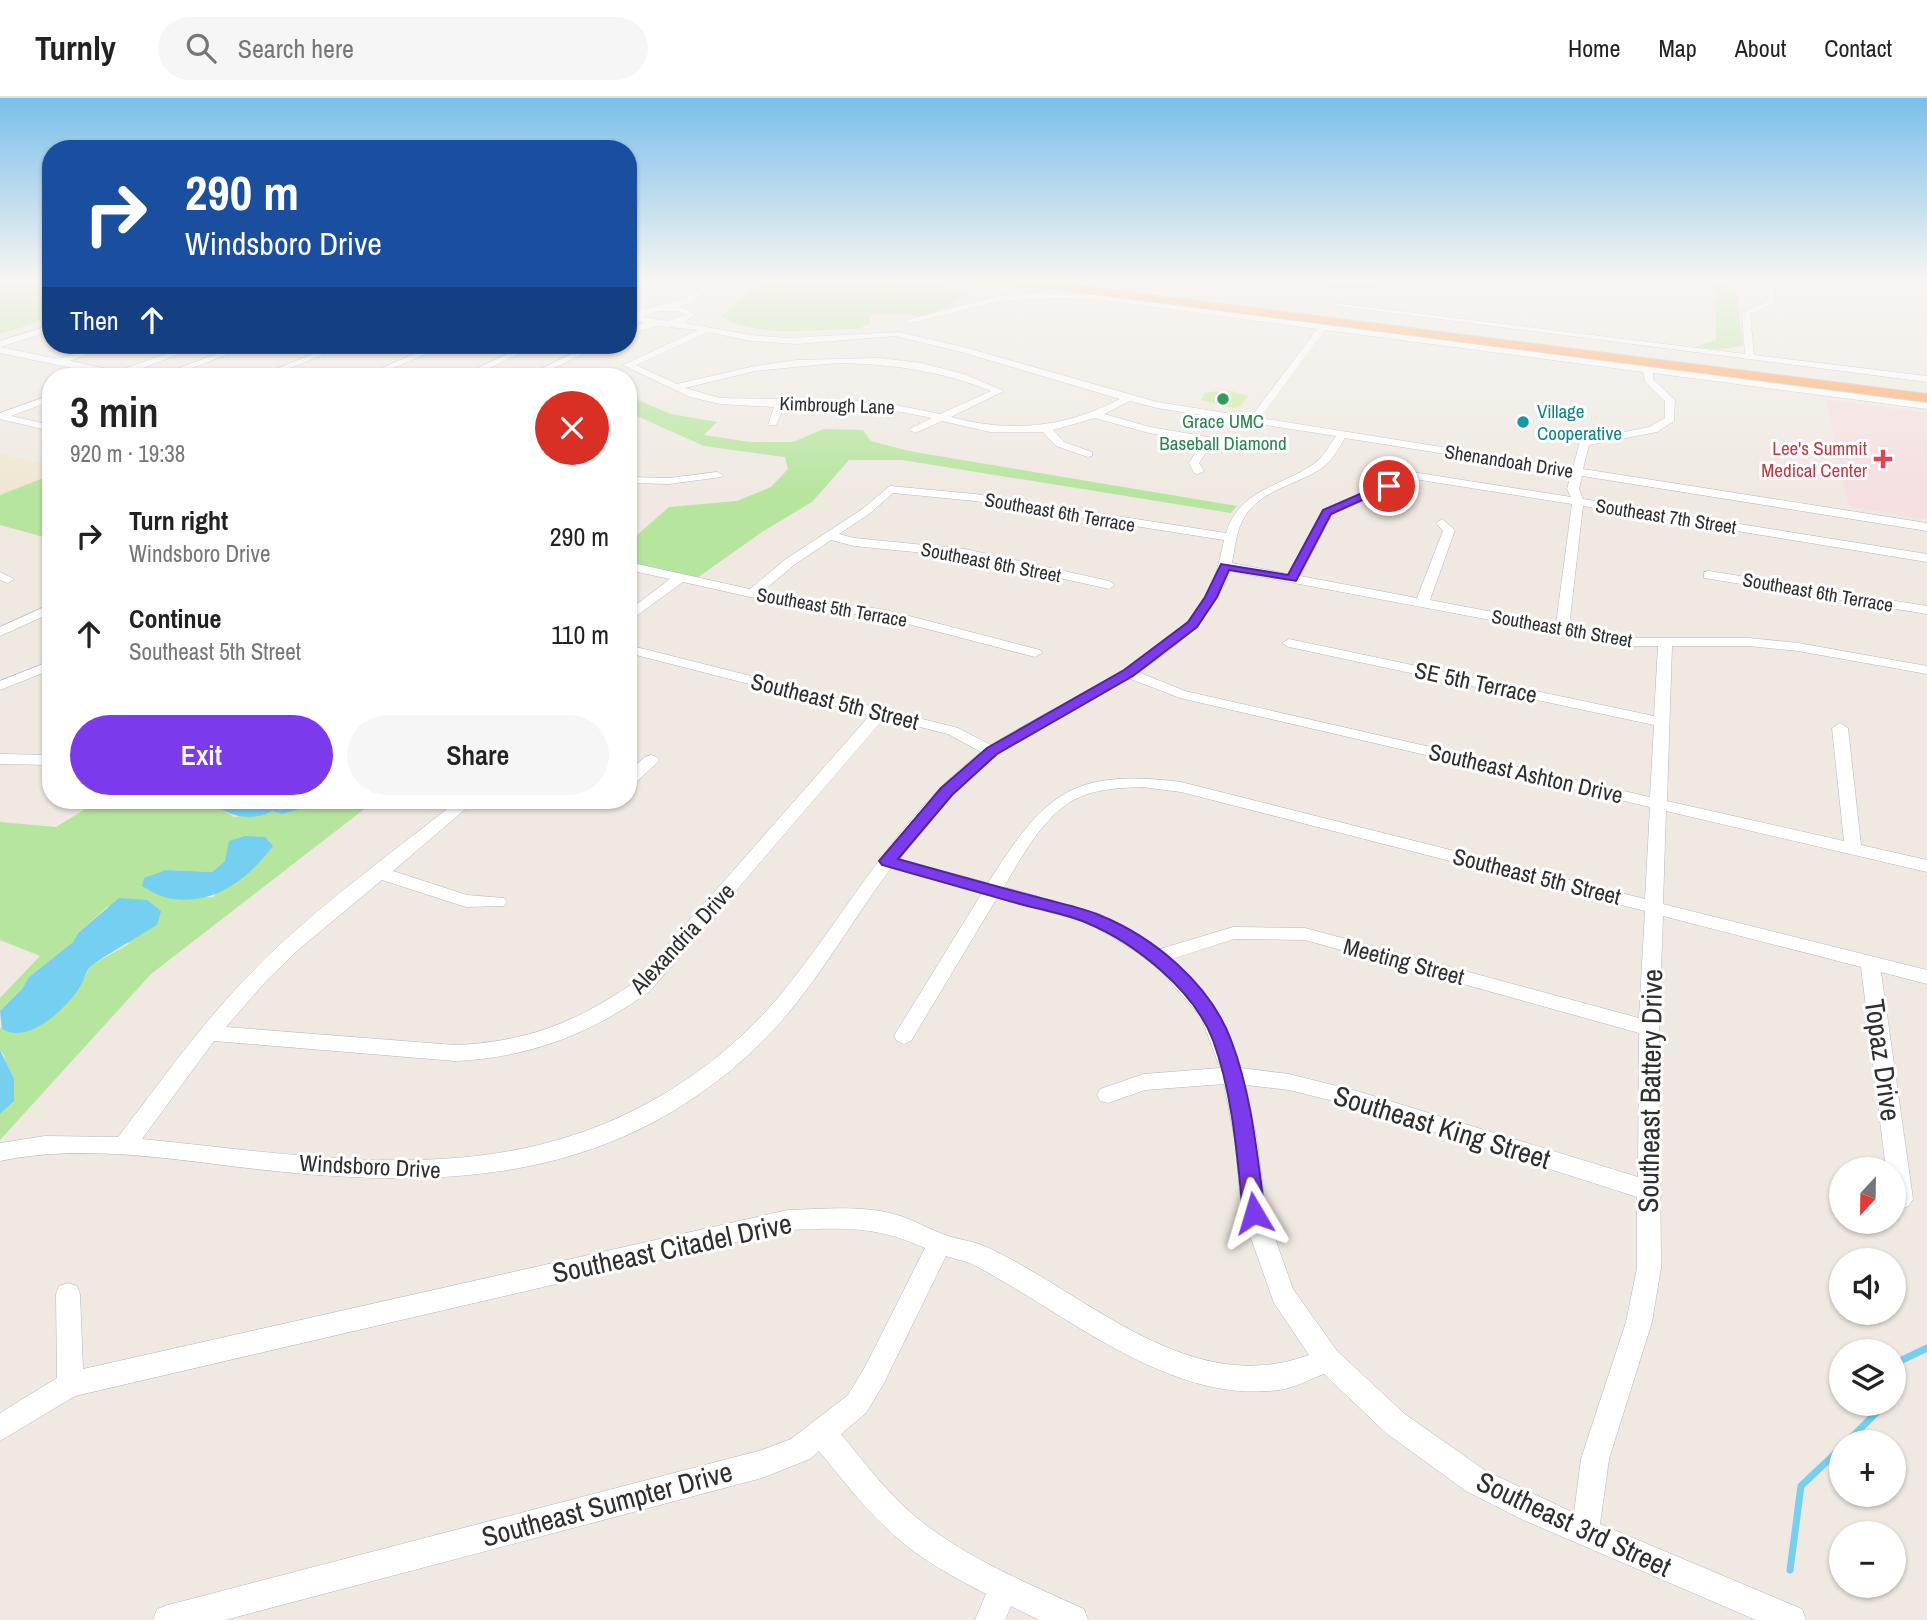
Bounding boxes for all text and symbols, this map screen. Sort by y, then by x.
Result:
search box [158,17,648,80]
text: Turnly [35,26,116,70]
icon: search [182,29,220,67]
text: Search here [238,31,354,66]
text: Home [1568,32,1620,64]
text: Map [1658,32,1697,64]
text: About [1735,32,1786,64]
text: Contact [1824,32,1892,64]
text: 290 m [185,159,299,225]
icon: right [70,168,161,259]
text: Windsboro Drive [185,222,382,265]
icon: ahead [133,301,171,339]
text: Then [70,303,119,338]
text: 3 min [70,384,159,440]
street label: Kimbrough Lane [779,390,895,420]
button: close [535,391,609,465]
marker: Grace UMC Baseball Diamond [1215,391,1231,407]
place label: Village Cooperative [1537,398,1622,446]
place label: Grace UMC Baseball Diamond [1159,408,1287,456]
marker: Village Cooperative [1515,414,1531,430]
place label: Lee's Summit Medical Center [1761,435,1868,483]
text: 920 m · 19:38 [70,438,185,469]
street label: Shenandoah Drive [1443,438,1575,484]
marker: Lee's Summit Medical Center [1873,449,1893,469]
pin [1359,456,1419,516]
icon: arrive [1370,467,1408,505]
street label: Southeast 6th Terrace [983,486,1137,538]
street label: Southeast 7th Street [1594,492,1739,540]
text: Turn right [129,503,228,538]
icon: right [70,517,108,555]
text: 290 m [550,519,609,554]
street label: Southeast 6th Street [919,536,1064,588]
text: Windsboro Drive [129,538,271,569]
street label: Southeast 6th Terrace [1741,566,1895,618]
street label: Southeast 5th Terrace [755,581,909,633]
text: Continue [129,601,221,636]
street label: Southeast 6th Street [1490,603,1635,653]
icon: ahead [70,615,108,653]
text: 110 m [551,617,609,652]
text: Southeast 5th Street [129,636,301,667]
street label: SE 5th Terrace [1412,654,1540,710]
street label: Southeast 5th Street [748,665,922,737]
button: Exit [70,715,333,795]
button: Share [347,715,609,795]
street label: Southeast Ashton Drive [1426,736,1626,810]
street label: Southeast 5th Street [1450,840,1624,912]
street label: Alexandria Drive [622,876,741,1001]
street label: Meeting Street [1340,930,1468,992]
street label: Southeast Battery Drive [1629,969,1671,1213]
street label: Topaz Drive [1856,997,1910,1123]
street label: Southeast King Street [1329,1076,1555,1178]
street label: Windsboro Drive [299,1147,441,1185]
north arrow [1829,1157,1906,1234]
map controls [1829,1157,1906,1598]
position arrow [1217,1176,1291,1250]
street label: Southeast Citadel Drive [549,1204,795,1292]
button: sound [1829,1248,1906,1325]
button: layers [1829,1339,1906,1416]
button: + [1829,1430,1906,1507]
street label: Southeast Sumpter Drive [478,1452,736,1556]
street label: Southeast 3rd Street [1471,1462,1677,1586]
button: − [1829,1521,1906,1598]

